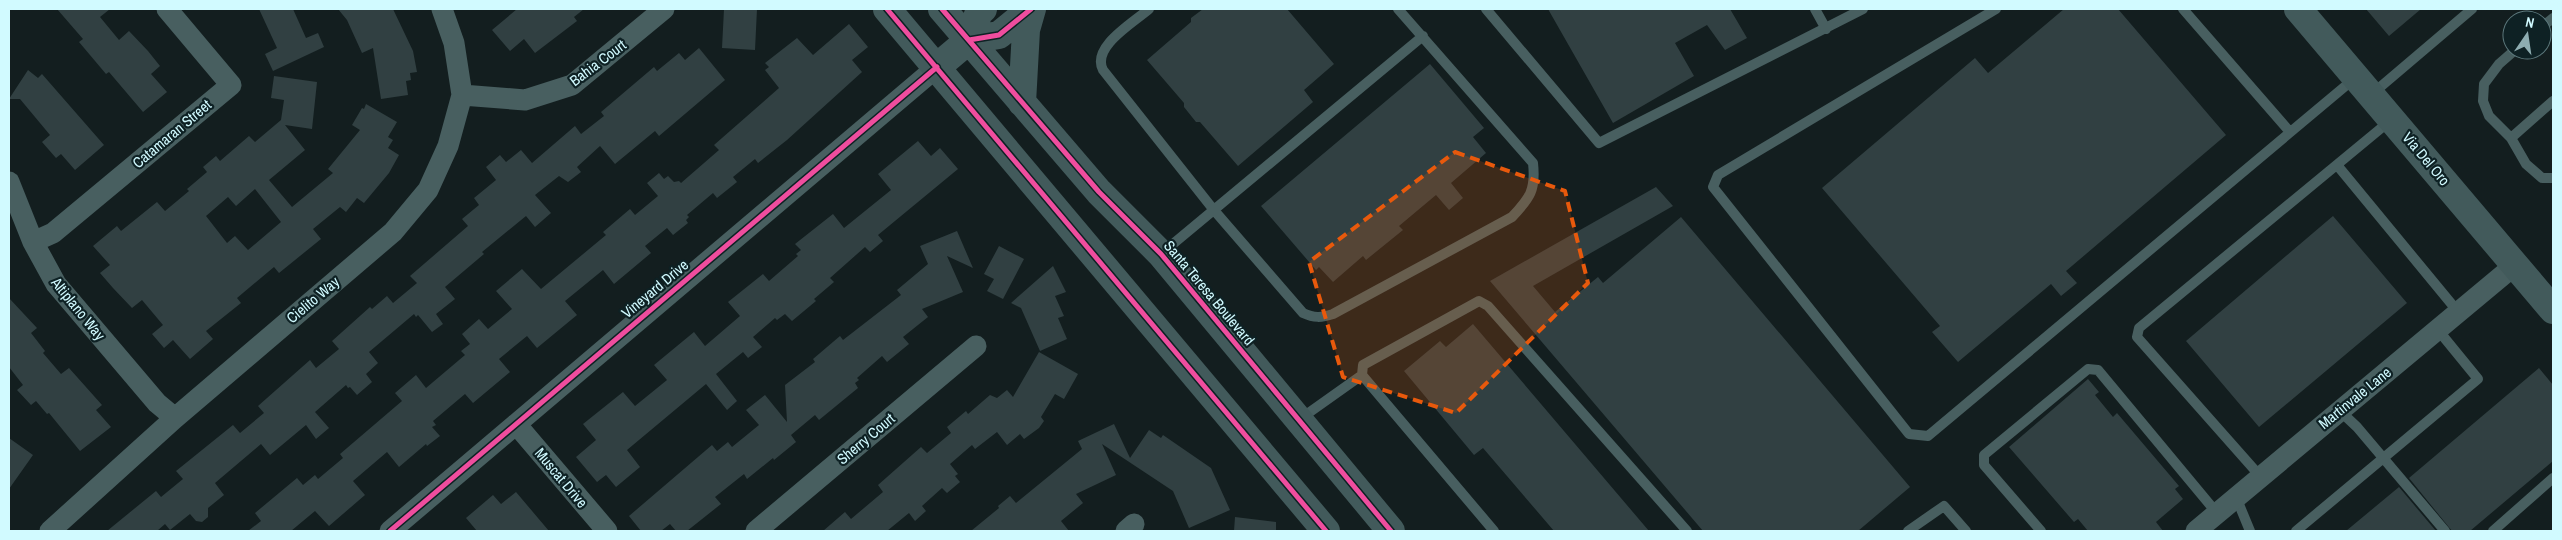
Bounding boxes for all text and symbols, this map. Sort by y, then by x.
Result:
north arrow [2502,10,2552,60]
text: N [2524,13,2536,32]
street label: Bahia Court [565,34,631,91]
street label: Catamaran Street [128,94,216,173]
street label: Via Del Oro [2398,127,2455,190]
street label: Santa Teresa Boulevard [1159,236,1260,350]
street label: Vineyard Drive [617,254,693,323]
street label: Cielito Way [282,271,344,328]
street label: Altiplano Way [46,272,111,345]
street label: Martinvale Lane [2314,362,2396,434]
street label: Sherry Court [832,408,900,469]
street label: Muscat Drive [530,443,593,512]

